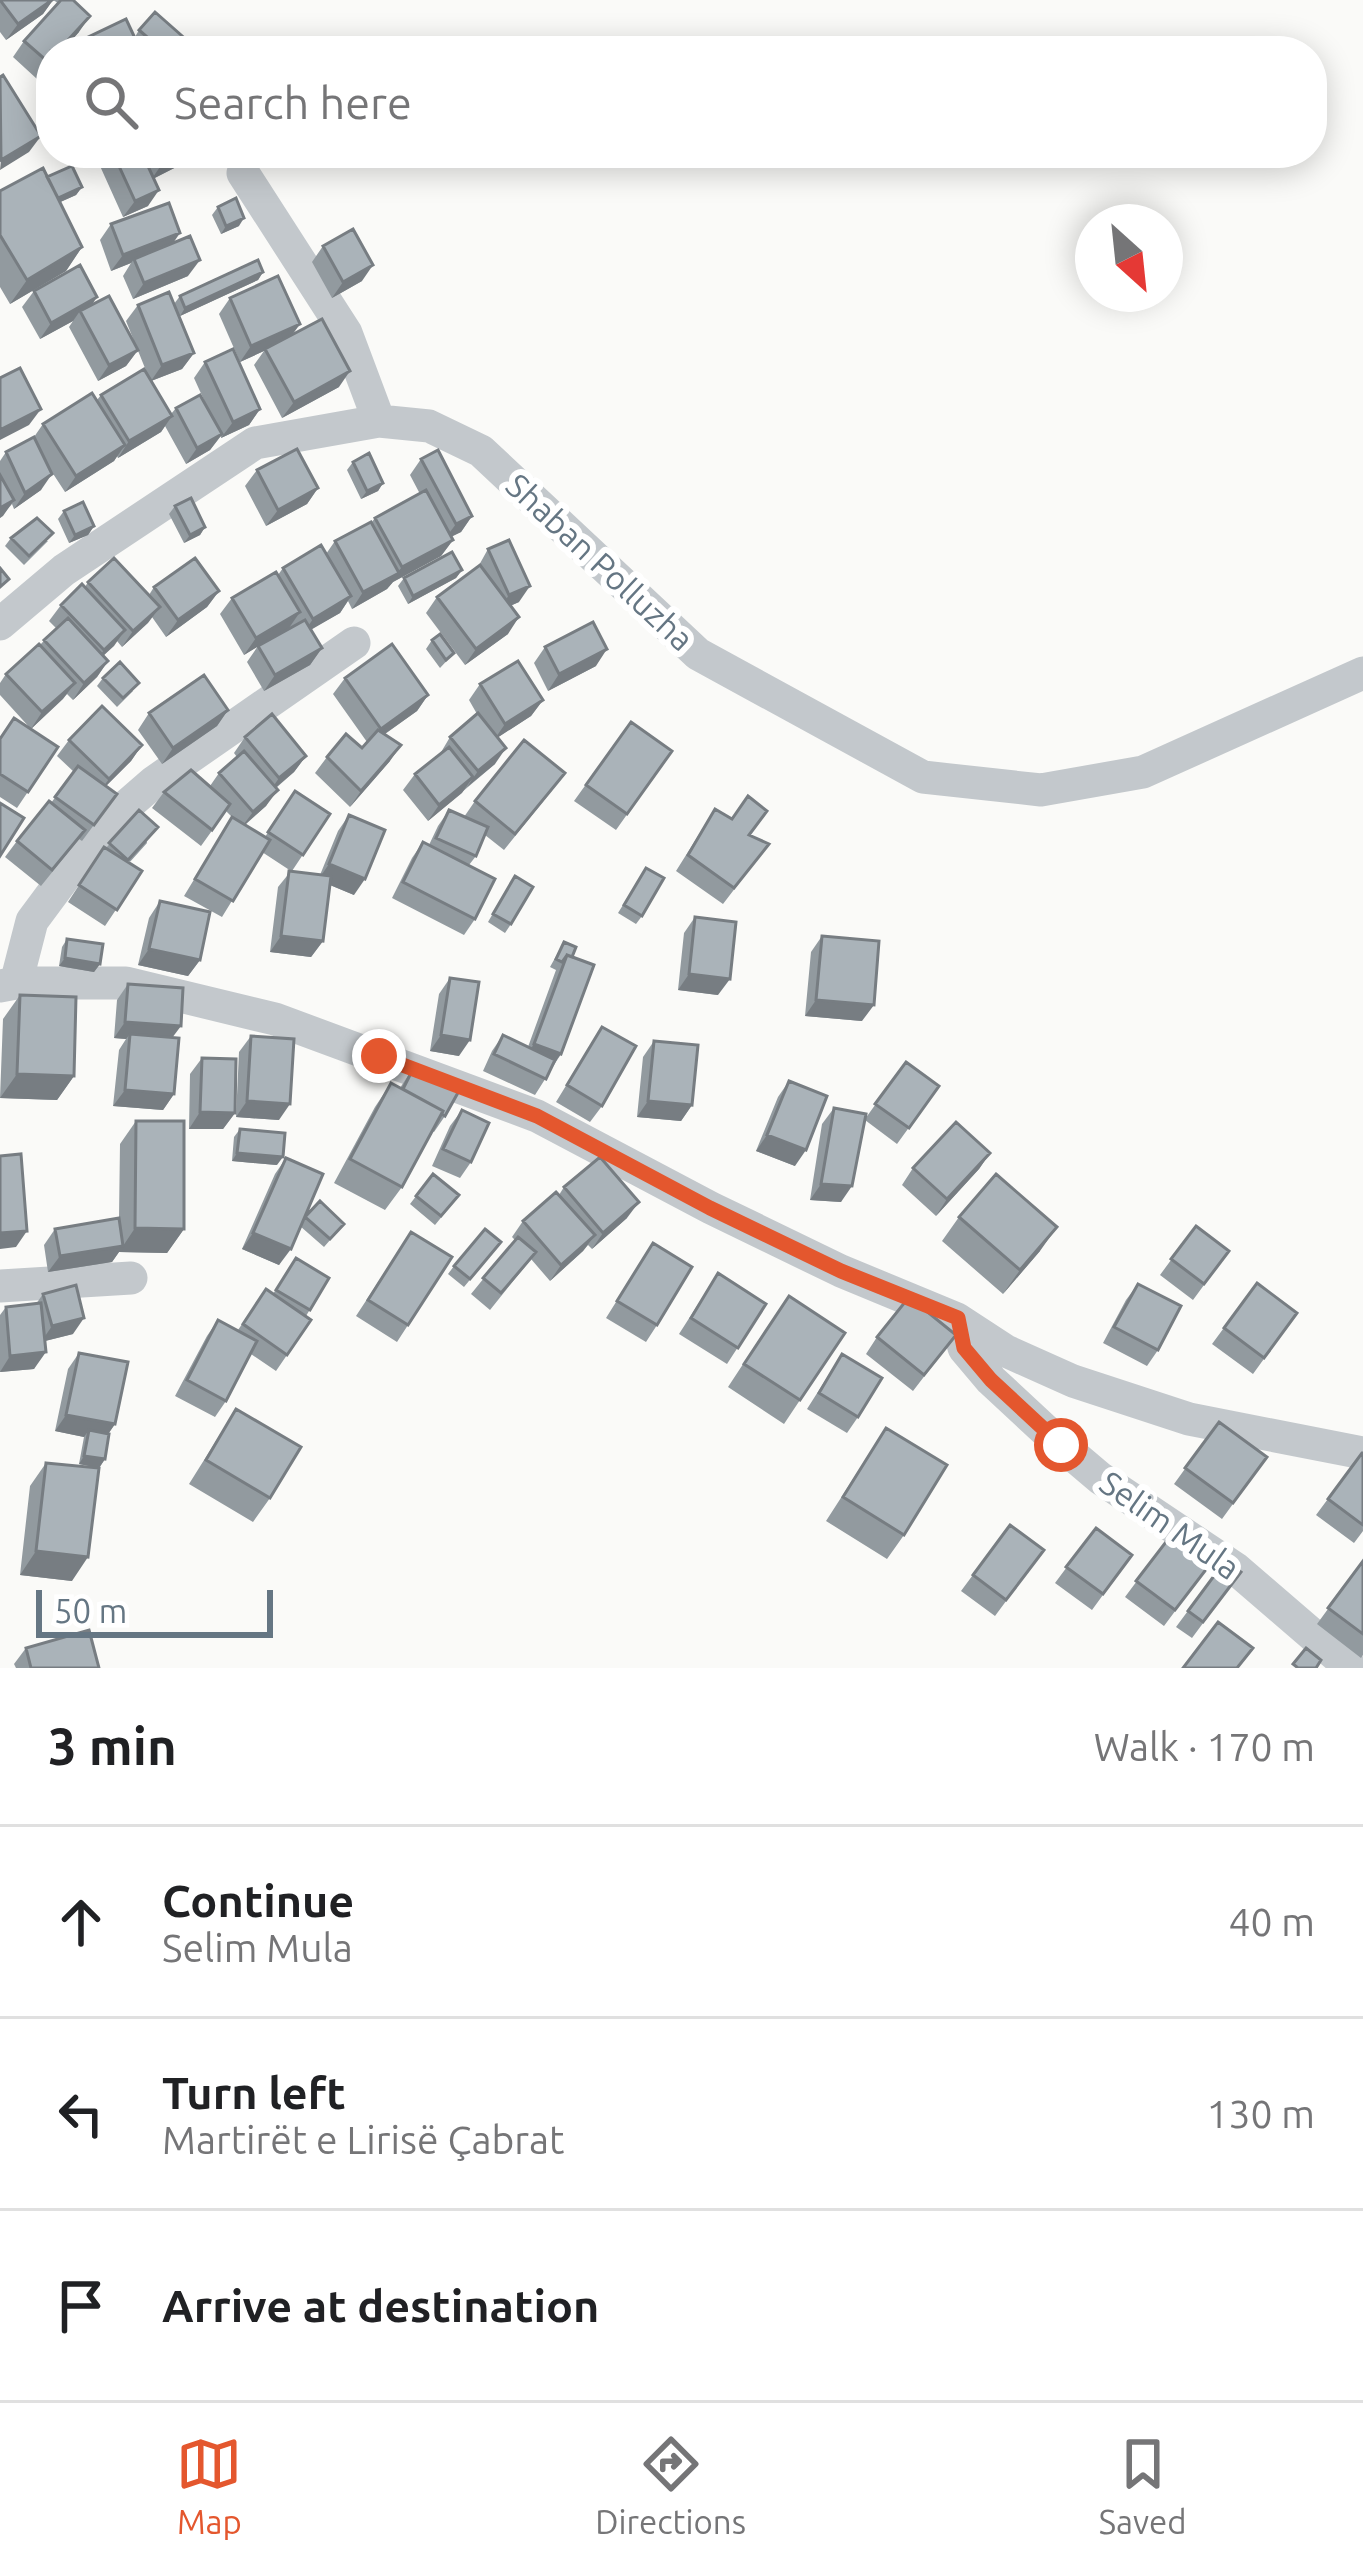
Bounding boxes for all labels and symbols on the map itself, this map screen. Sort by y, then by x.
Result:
north arrow [1075,204,1183,312]
street label: Shaban Polluzha [499,466,701,658]
route end [352,1029,406,1083]
route start [1034,1418,1088,1472]
street label: Selim Mula [1094,1463,1247,1586]
scale bar [36,1584,273,1637]

